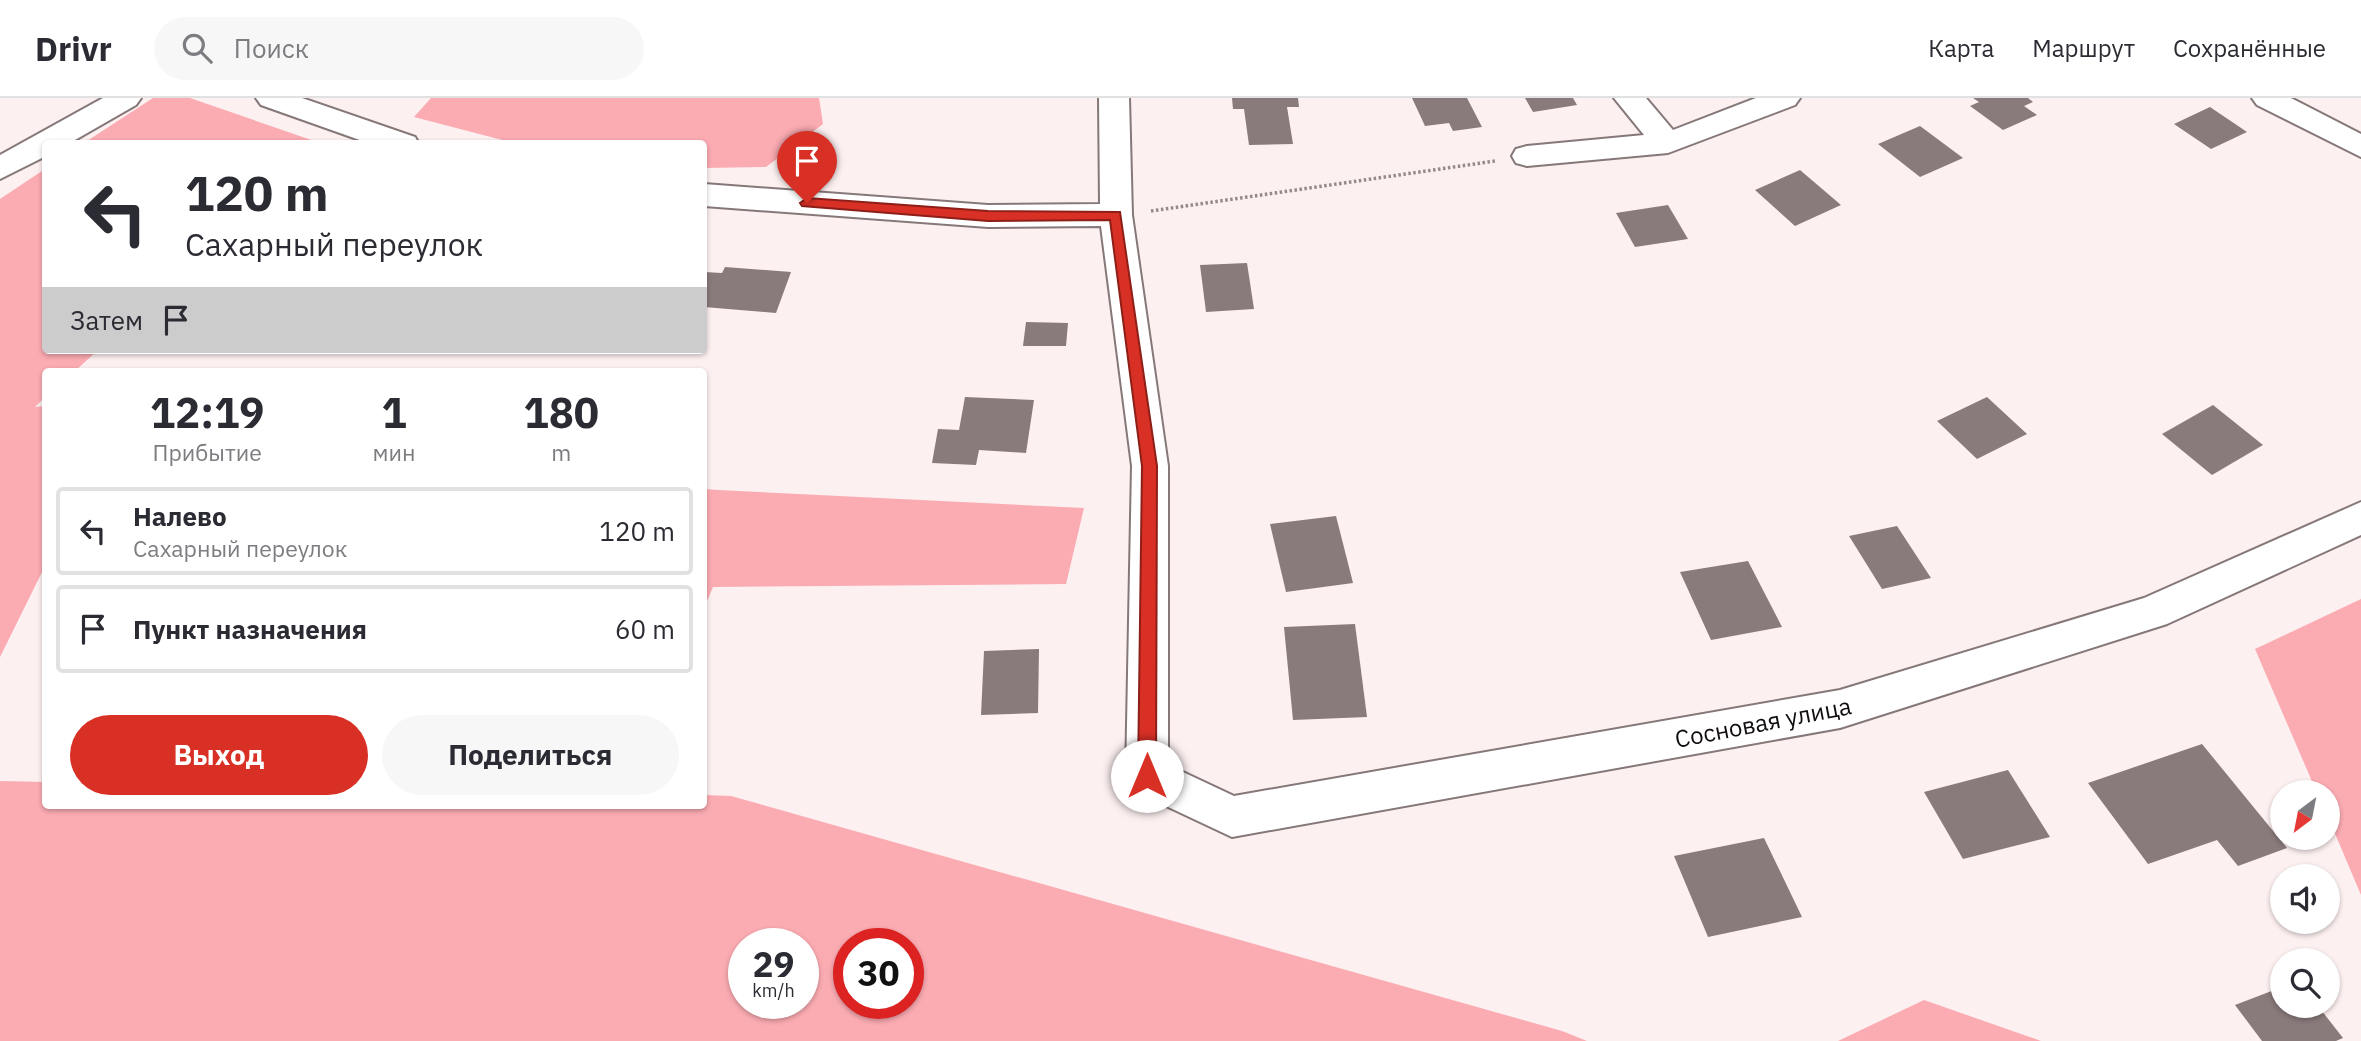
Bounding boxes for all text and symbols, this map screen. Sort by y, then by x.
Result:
search box [154,17,644,80]
text: Drivr [35,27,112,70]
icon: search [178,29,216,67]
text: Поиск [234,31,309,65]
text: Карта [1928,32,1994,64]
text: Маршрут [2032,32,2135,64]
text: Сохранённые [2173,32,2326,64]
pin [777,131,837,203]
icon: arrive [788,142,826,180]
text: 120 m [185,161,329,224]
icon: left [70,168,161,259]
text: Сахарный переулок [185,223,483,265]
icon: arrive [157,301,195,339]
text: Затем [70,303,143,337]
text: 12:19 [150,385,265,440]
text: 1 [381,385,407,440]
text: 180 [523,385,599,440]
text: Прибытие [153,437,262,467]
text: мин [372,437,416,467]
text: m [551,437,571,467]
text: Налево [133,499,227,533]
icon: left [74,512,112,550]
text: 120 m [599,514,675,548]
text: Сахарный переулок [133,533,347,563]
icon: arrive [74,610,112,648]
text: Пункт назначения [133,612,367,646]
text: 60 m [615,612,675,646]
street label: Сосновая улица [1672,689,1854,755]
button: Выход [70,715,368,795]
button: Поделиться [382,715,679,795]
position arrow [1110,739,1184,813]
north arrow [2270,780,2340,850]
map controls [2270,780,2340,1018]
button: sound [2270,864,2340,934]
speed limit sign: 30 [833,928,924,1019]
text: 29 [752,941,795,987]
button: search [2270,948,2340,1018]
text: km/h [752,979,795,1002]

